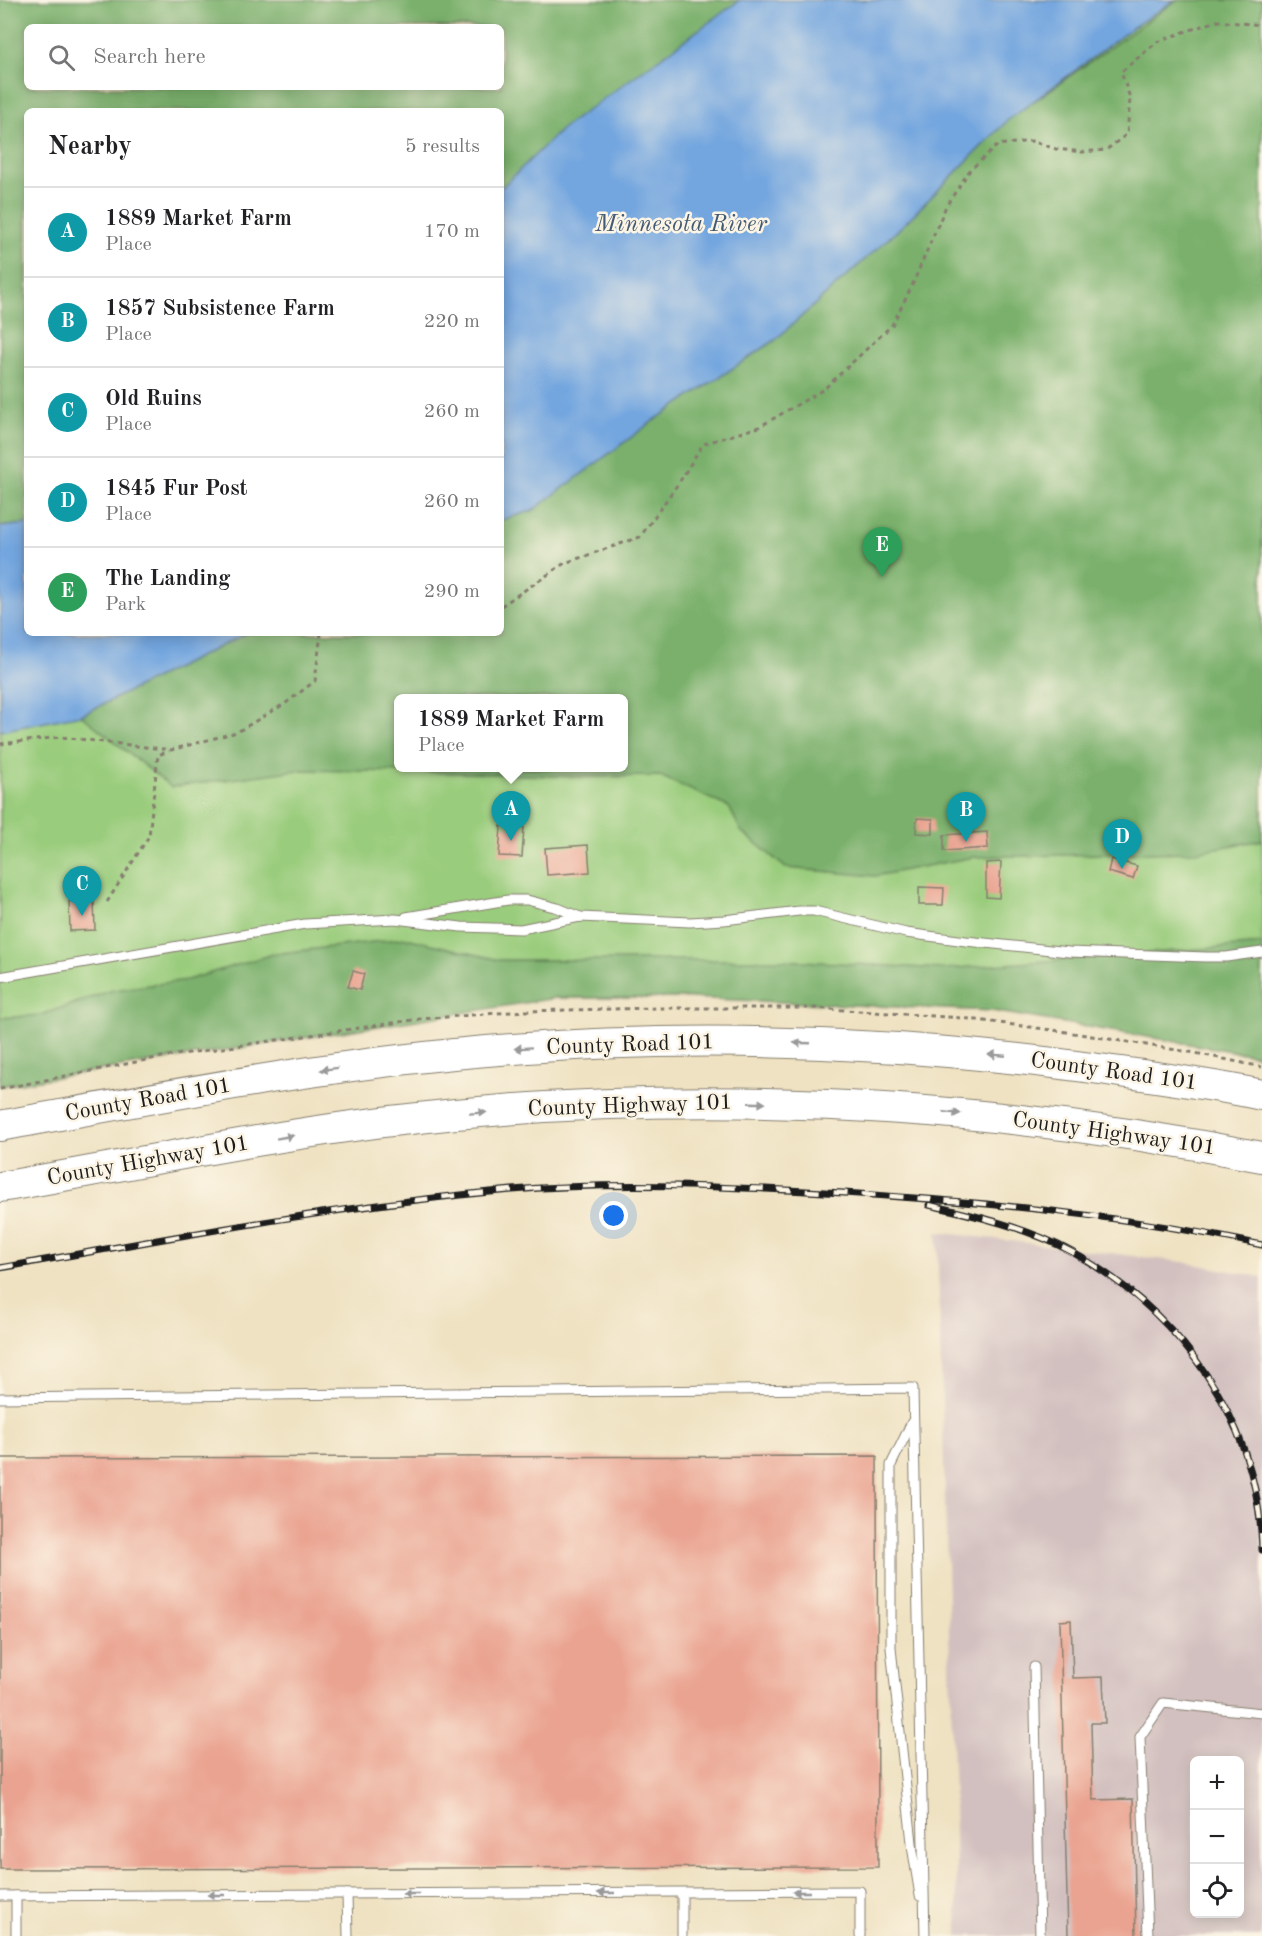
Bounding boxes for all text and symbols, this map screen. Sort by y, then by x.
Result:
search box [24,24,504,90]
icon: search [45,41,78,74]
text: Search here [93,46,206,68]
text: Nearby [48,134,132,160]
text: 5 results [405,137,480,157]
text: 1889 Market Farm [105,208,292,230]
water label: Minnesota River [594,213,768,237]
text: A [60,222,75,242]
text: 170 m [424,222,480,242]
text: Place [105,235,152,255]
text: 1857 Subsistence Farm [105,298,335,320]
text: B [60,312,75,332]
text: 220 m [424,312,480,332]
text: Place [105,325,152,345]
text: Old Ruins [105,388,202,410]
text: C [61,402,74,422]
text: 260 m [424,402,480,422]
text: Place [105,415,152,435]
text: 1845 Fur Post [105,478,248,500]
text: D [60,492,75,512]
text: 260 m [424,492,480,512]
text: Place [105,505,152,525]
pin: E [862,528,902,577]
text: The Landing [105,568,231,590]
text: E [61,582,74,602]
text: 290 m [424,582,480,602]
text: Park [105,595,146,615]
popup [394,694,628,772]
text: 1889 Market Farm [418,709,604,731]
text: Place [418,736,464,756]
pin: A [492,792,530,841]
pin: B [946,792,986,842]
pin: D [1102,820,1142,869]
pin: C [62,866,101,916]
street label: County Road 101 [546,1031,714,1059]
one-way arrow [792,1038,811,1047]
one-way arrow [514,1044,533,1053]
street label: County Road 101 [1029,1049,1199,1095]
one-way arrow [987,1051,1006,1060]
one-way arrow [320,1064,339,1074]
street label: County Road 101 [63,1075,233,1125]
street label: County Highway 101 [527,1091,733,1121]
one-way arrow [748,1098,767,1108]
one-way arrow [469,1108,488,1117]
one-way arrow [942,1108,961,1118]
street label: County Highway 101 [1011,1109,1217,1159]
street label: County Highway 101 [45,1132,251,1190]
one-way arrow [276,1132,295,1141]
your location [599,1201,628,1230]
map controls [1190,1756,1244,1918]
button: + [1190,1756,1244,1810]
button: − [1190,1810,1244,1864]
button: locate [1190,1864,1244,1918]
one-way arrow [792,1887,811,1897]
one-way arrow [597,1888,616,1898]
one-way arrow [402,1889,421,1899]
one-way arrow [207,1890,226,1900]

